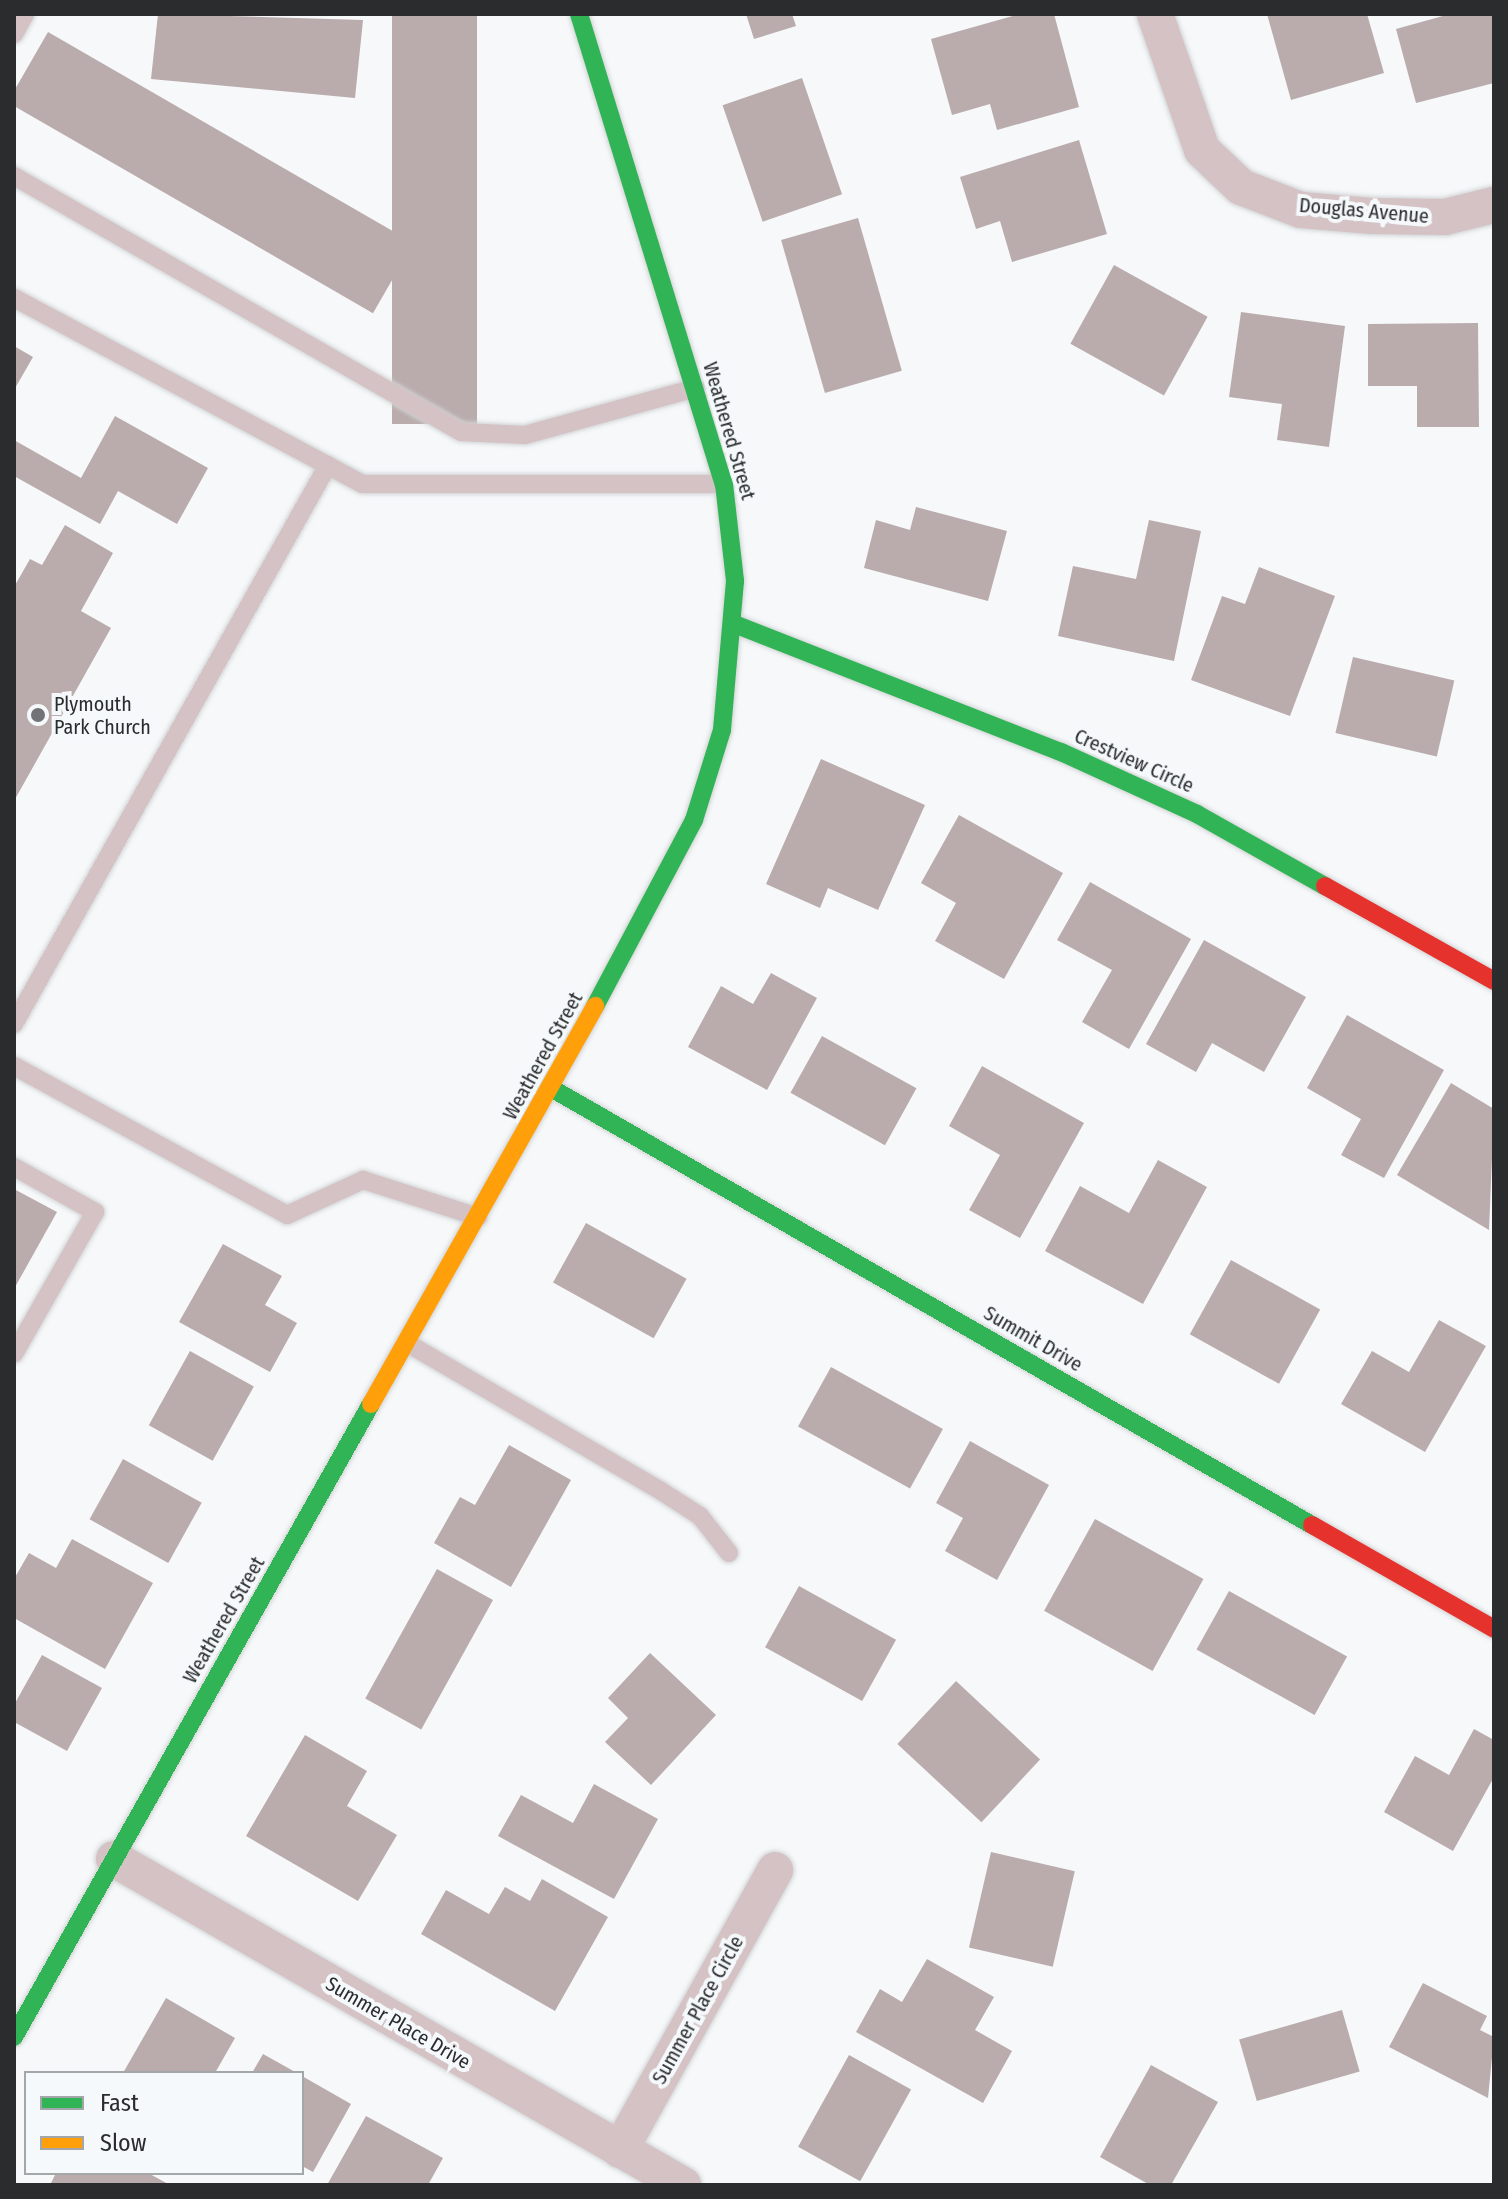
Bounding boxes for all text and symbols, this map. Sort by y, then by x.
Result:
street label: Douglas Avenue [1298,193,1430,229]
street label: Weathered Street [698,359,760,503]
place label: Plymouth Park Church [54,692,151,739]
marker: Plymouth Park Church [29,706,47,724]
street label: Crestview Circle [1071,724,1197,798]
street label: Weathered Street [498,988,588,1124]
street label: Summit Drive [979,1301,1087,1377]
street label: Weathered Street [178,1552,270,1688]
street label: Summer Place Circle [647,1932,749,2088]
street label: Summer Place Drive [321,1972,475,2074]
legend [24,2071,304,2175]
text: Fast [100,2089,139,2117]
text: Slow [100,2129,146,2157]

